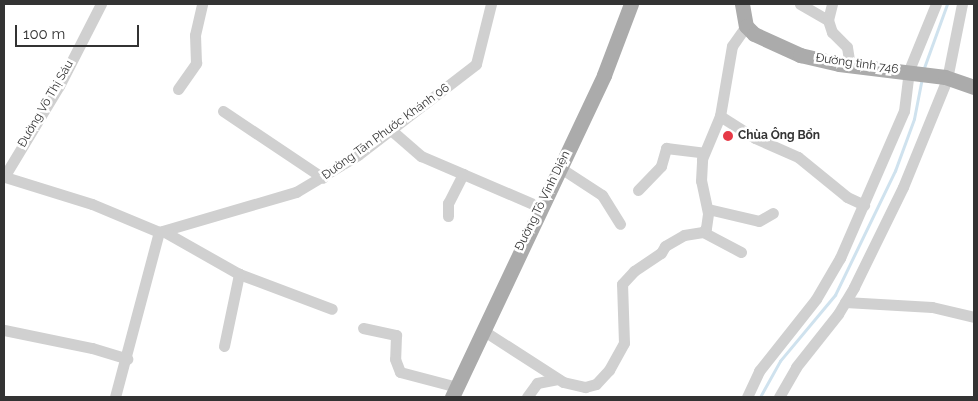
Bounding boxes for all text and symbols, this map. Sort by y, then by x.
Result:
scale bar [18,15,141,47]
text: 100 m [23,25,65,43]
street label: Đường tỉnh 746 [815,51,899,77]
street label: Đường Võ Thị Sáu [15,58,77,150]
street label: Đường Tân Phước Khánh 06 [319,81,453,183]
place label: Chùa Ông Bổn [738,129,820,143]
marker: Chùa Ông Bổn [722,130,734,142]
street label: Đường Tô Vĩnh Diện [512,148,574,254]

